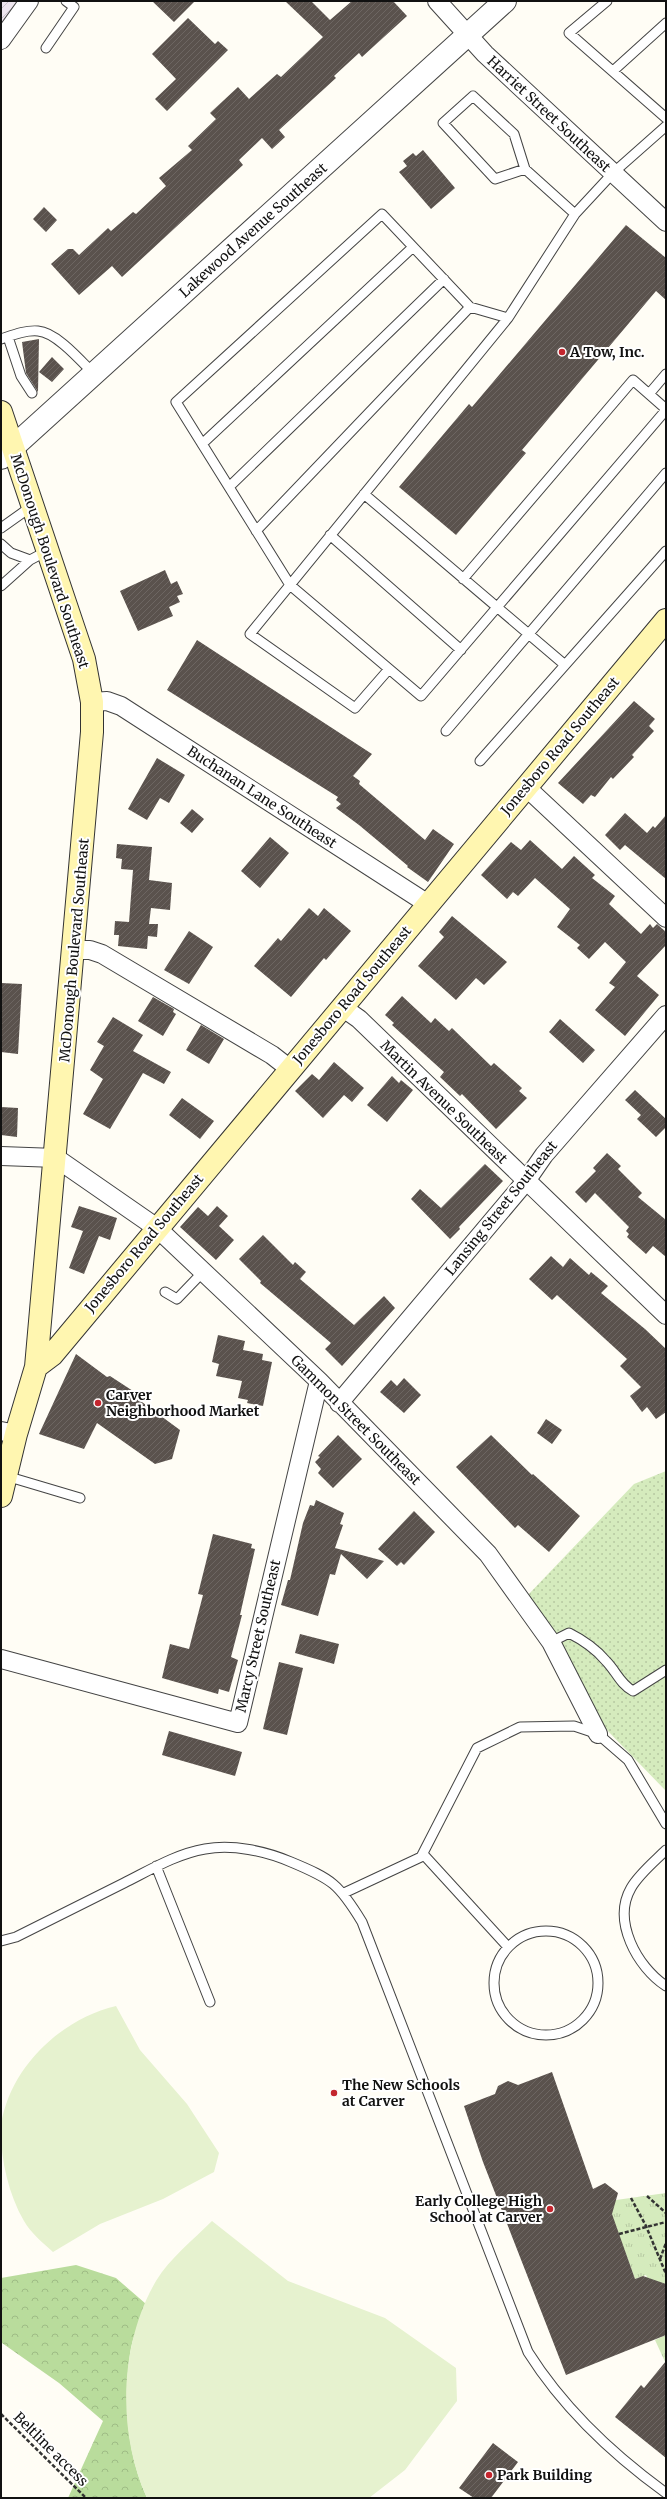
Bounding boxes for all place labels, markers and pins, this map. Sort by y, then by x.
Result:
place label: A Tow, Inc. [569,343,645,361]
marker: A Tow, Inc. [557,347,567,357]
place label: Carver Neighborhood Market [106,1386,260,1420]
marker: Carver Neighborhood Market [93,1398,103,1408]
place label: The New Schools at Carver [342,2076,460,2110]
marker: The New Schools at Carver [329,2088,339,2098]
place label: Early College High School at Carver [415,2192,543,2226]
marker: Early College High School at Carver [545,2204,555,2214]
place label: Park Building [497,2466,592,2484]
marker: Park Building [484,2470,494,2480]

